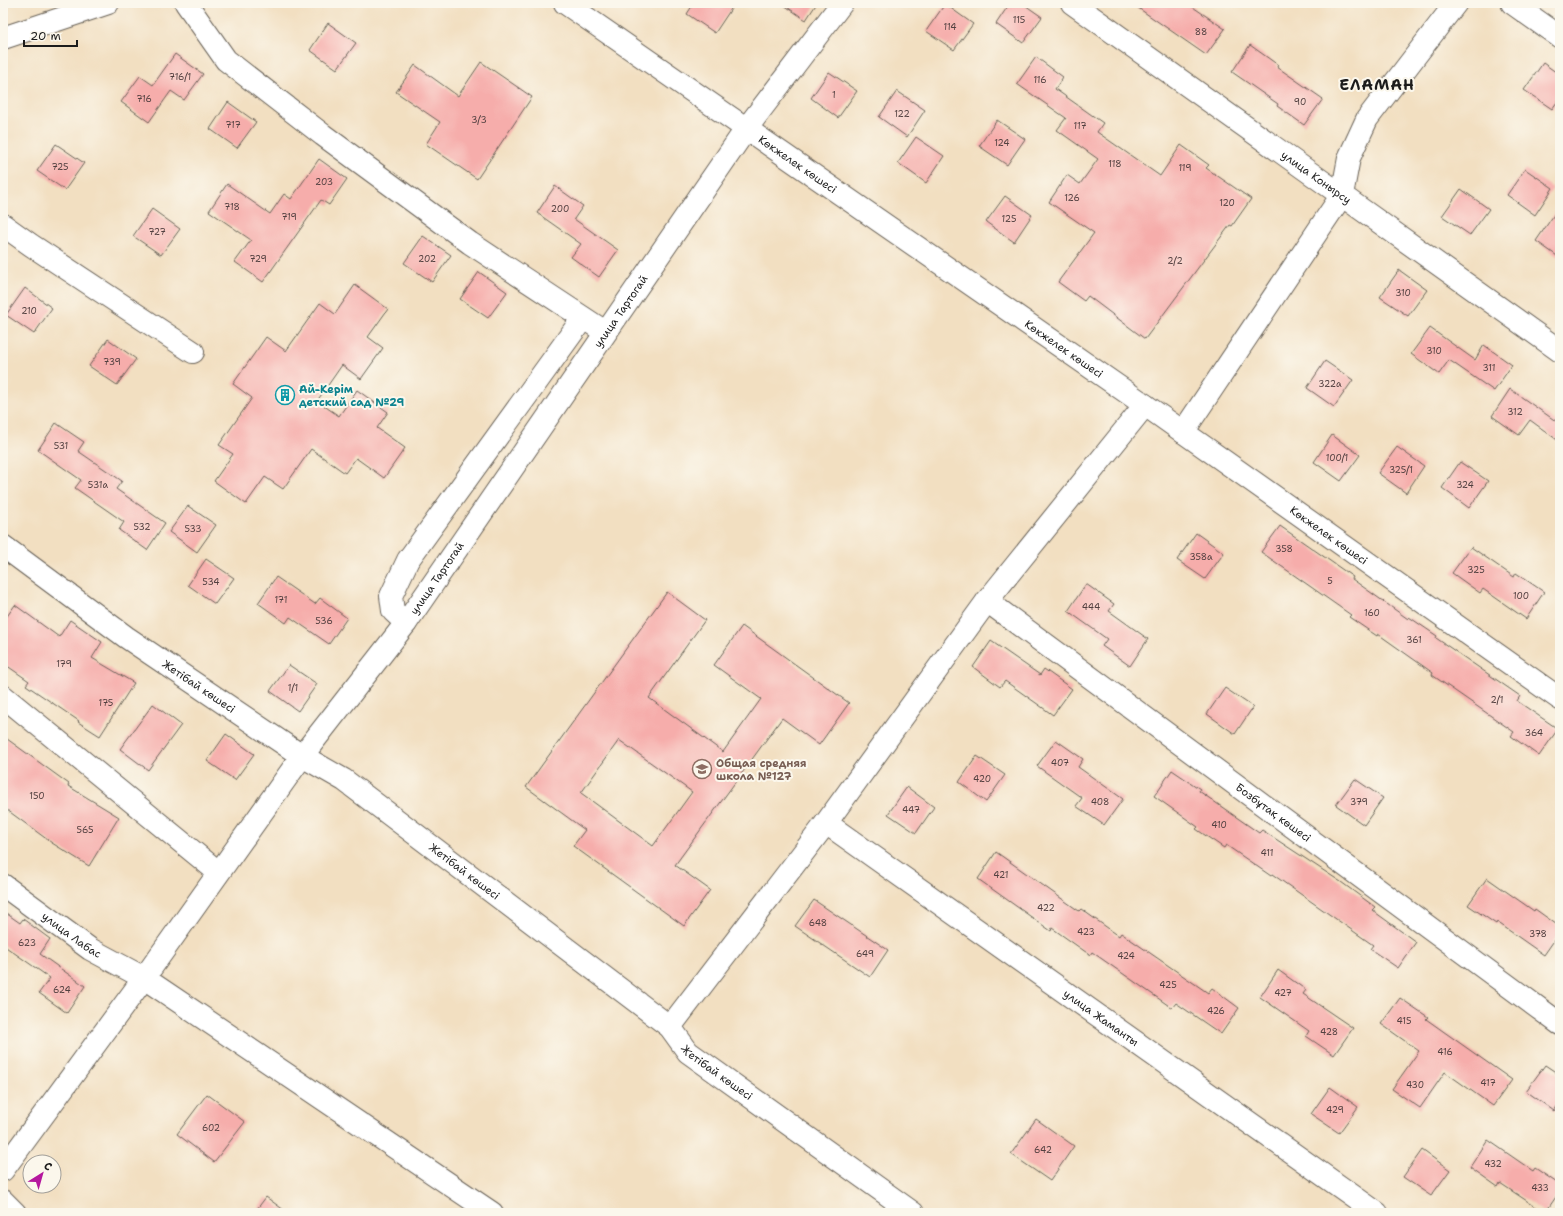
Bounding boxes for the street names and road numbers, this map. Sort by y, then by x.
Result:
street label: Көкжелек көшесі [755,132,839,197]
street label: улица Конырсу [1278,148,1354,208]
street label: улица Тартогай [591,272,651,351]
street label: Көкжелек көшесі [1021,317,1106,382]
street label: Көкжелек көшесі [1287,503,1371,568]
street label: улица Тартогай [407,539,468,618]
street label: Жетібай көшесі [159,657,238,717]
street label: Бозбұтақ көшесі [1232,780,1314,846]
street label: Жетібай көшесі [426,840,503,903]
street label: улица Лабас [39,909,104,962]
street label: улица Жаманты [1060,986,1141,1050]
street label: Жетібай көшесі [677,1042,755,1104]

